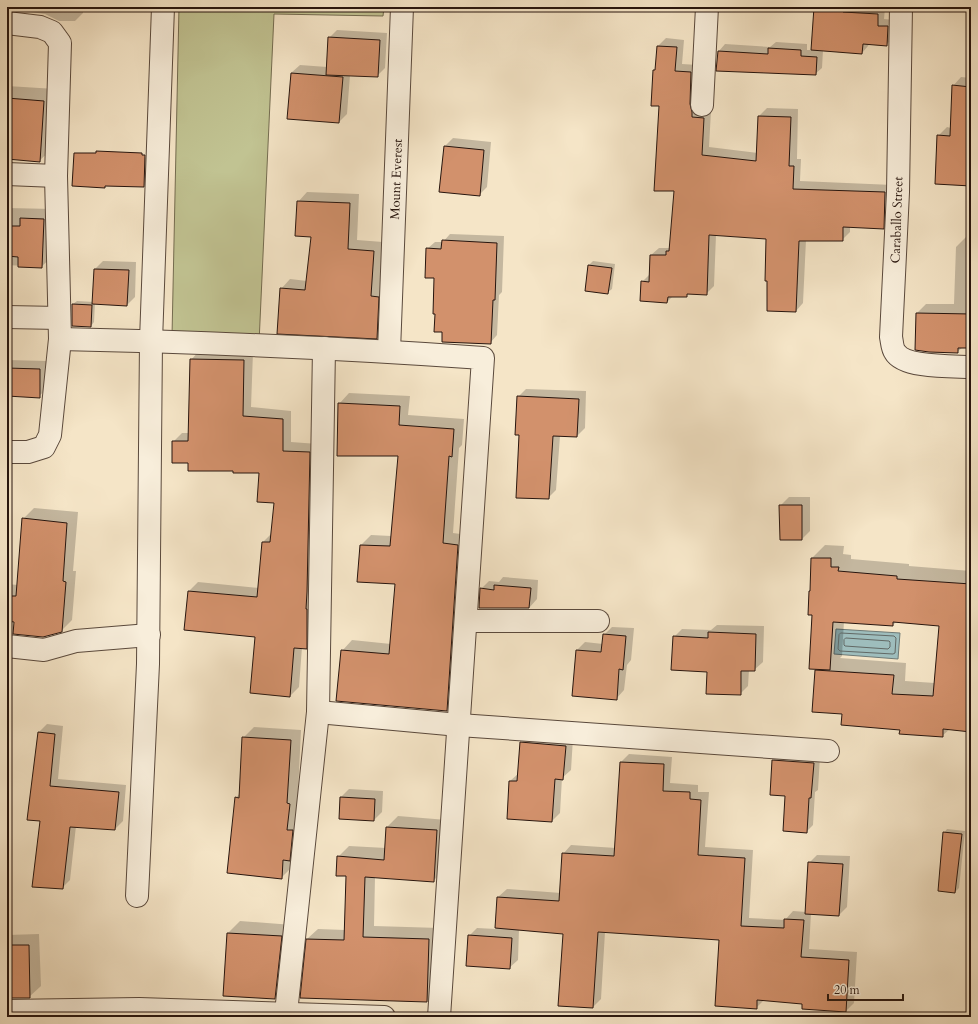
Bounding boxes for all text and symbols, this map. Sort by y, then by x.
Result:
street label: Mount Everest [386,138,407,220]
street label: Caraballo Street [886,176,908,264]
scale bar [828,976,903,1002]
text: 20 m [834,982,861,998]

